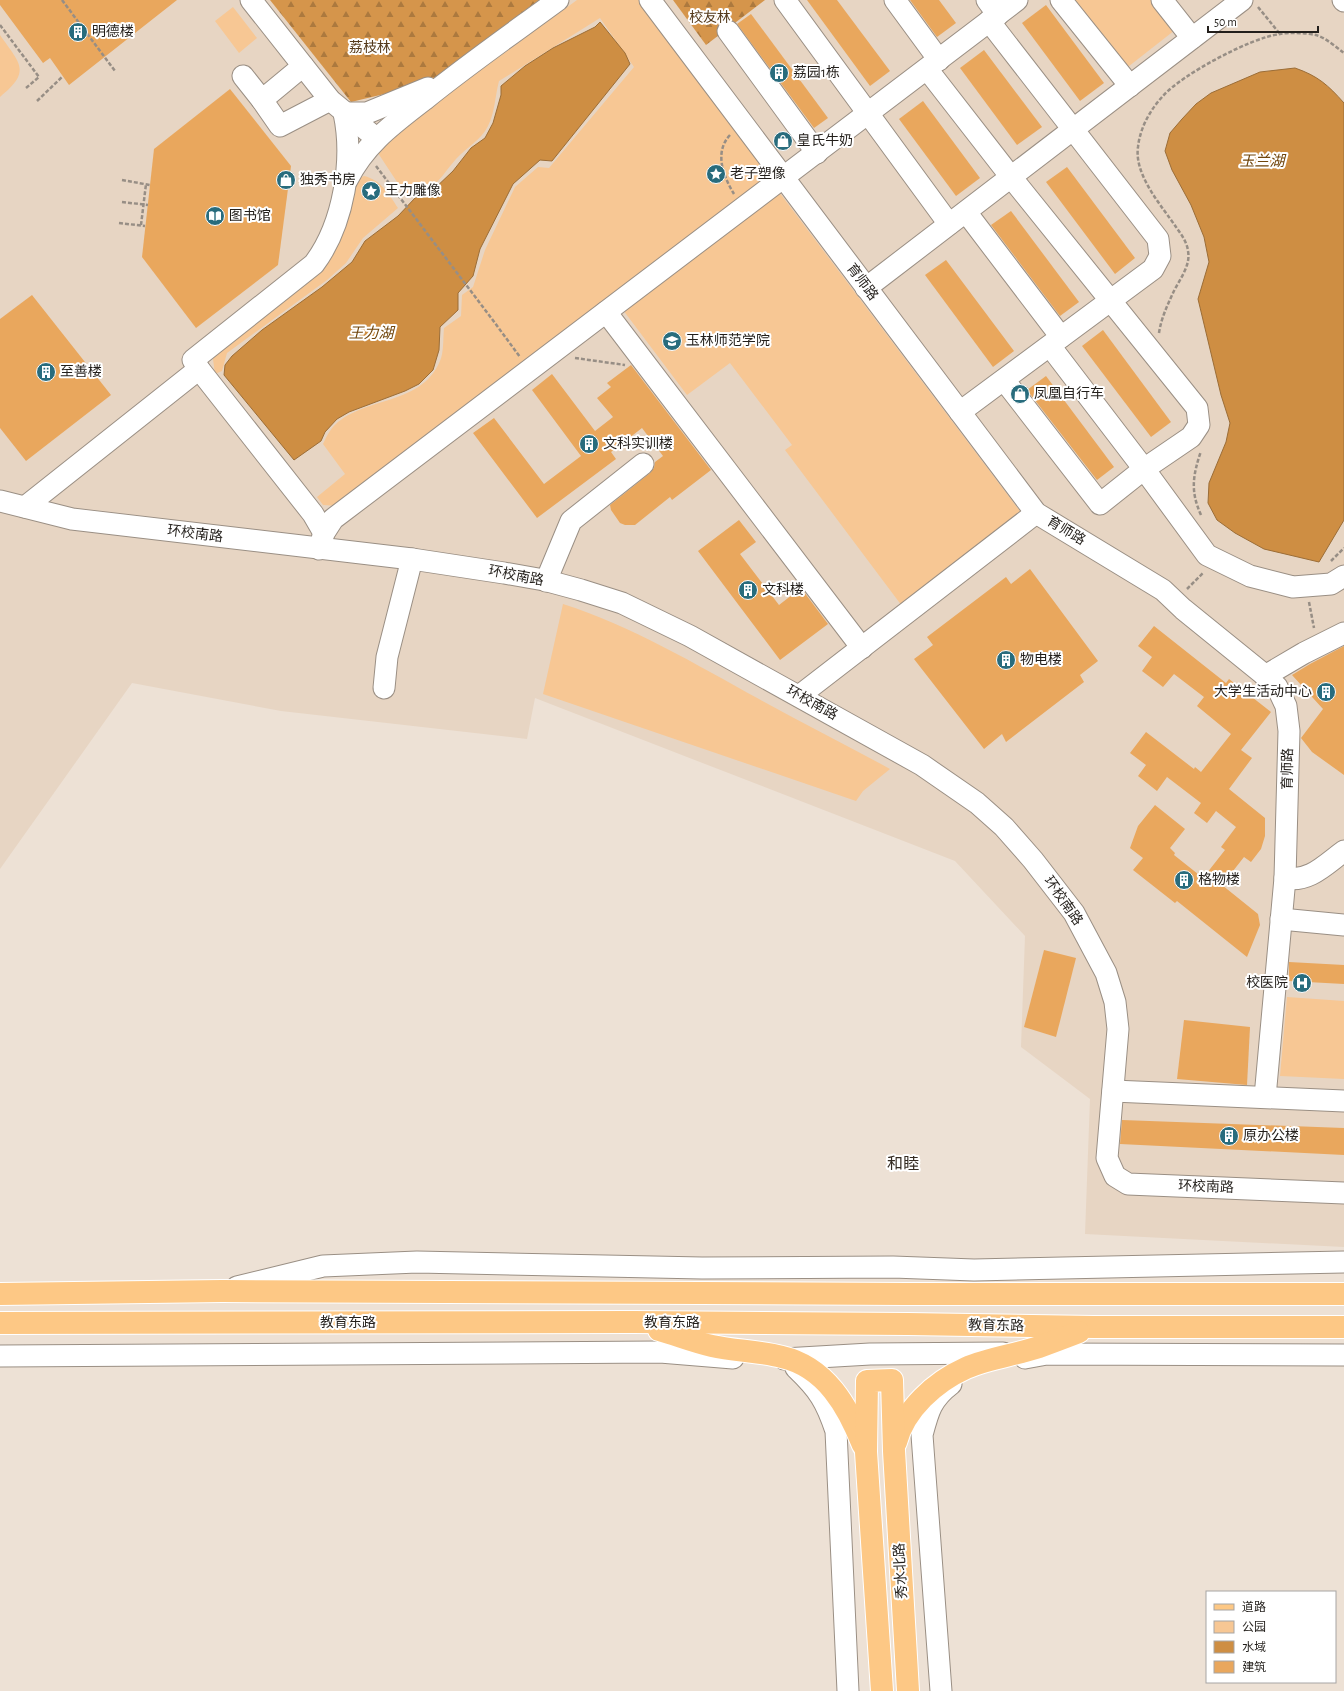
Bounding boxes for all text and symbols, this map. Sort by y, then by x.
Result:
scale bar [1208,8,1318,34]
park label: 校友林 [689,9,731,25]
text: 50 m [1214,16,1237,28]
building icon: 明德楼 [67,21,89,43]
place label: 明德楼 [92,23,134,39]
park label: 荔枝林 [349,40,391,55]
building icon: 荔园1栋 [768,62,790,84]
place label: 荔园1栋 [793,64,840,80]
shop icon: 皇氏牛奶 [772,130,794,152]
place label: 皇氏牛奶 [797,132,853,148]
water label: 玉兰湖 [1239,153,1286,169]
place icon: 老子塑像 [705,163,727,185]
place label: 老子塑像 [730,166,786,181]
shop icon: 独秀书房 [275,169,297,191]
place label: 独秀书房 [300,172,356,187]
place icon: 王力雕像 [360,180,382,202]
place label: 王力雕像 [385,183,441,198]
library icon: 图书馆 [204,205,226,227]
place label: 图书馆 [229,208,271,223]
street label: 育师路 [844,260,881,303]
water label: 王力湖 [348,325,395,341]
school or university icon: 玉林师范学院 [661,330,683,352]
place label: 玉林师范学院 [686,333,770,348]
building icon: 至善楼 [35,361,57,383]
place label: 至善楼 [60,364,102,379]
shop icon: 凤凰自行车 [1009,383,1031,405]
place label: 凤凰自行车 [1034,385,1104,401]
building icon: 文科实训楼 [578,433,600,455]
place label: 文科实训楼 [603,436,673,451]
street label: 育师路 [1044,513,1088,548]
street label: 环校南路 [166,522,224,544]
street label: 环校南路 [487,562,545,588]
building icon: 文科楼 [737,579,759,601]
place label: 文科楼 [762,582,804,597]
building icon: 物电楼 [995,649,1017,671]
place label: 物电楼 [1020,651,1062,667]
building icon: 大学生活动中心 [1315,681,1337,703]
street label: 环校南路 [784,682,841,723]
place label: 大学生活动中心 [1214,684,1312,699]
street label: 育师路 [1280,748,1295,790]
building icon: 格物楼 [1173,869,1195,891]
place label: 格物楼 [1198,871,1240,887]
street label: 环校南路 [1041,873,1086,928]
hospital icon: 校医院 [1291,972,1313,994]
place label: 校医院 [1246,974,1288,990]
building icon: 原办公楼 [1218,1125,1240,1147]
place label: 原办公楼 [1243,1128,1299,1143]
district label: 和睦 [887,1155,919,1172]
street label: 环校南路 [1178,1177,1234,1195]
street label: 教育东路 [320,1315,376,1330]
street label: 教育东路 [644,1315,700,1330]
street label: 教育东路 [968,1318,1024,1333]
street label: 秀水北路 [891,1543,909,1599]
legend [1206,1591,1336,1683]
text: 道路 [1242,1600,1266,1613]
text: 公园 [1242,1621,1266,1633]
text: 水域 [1242,1641,1266,1653]
text: 建筑 [1242,1660,1266,1673]

